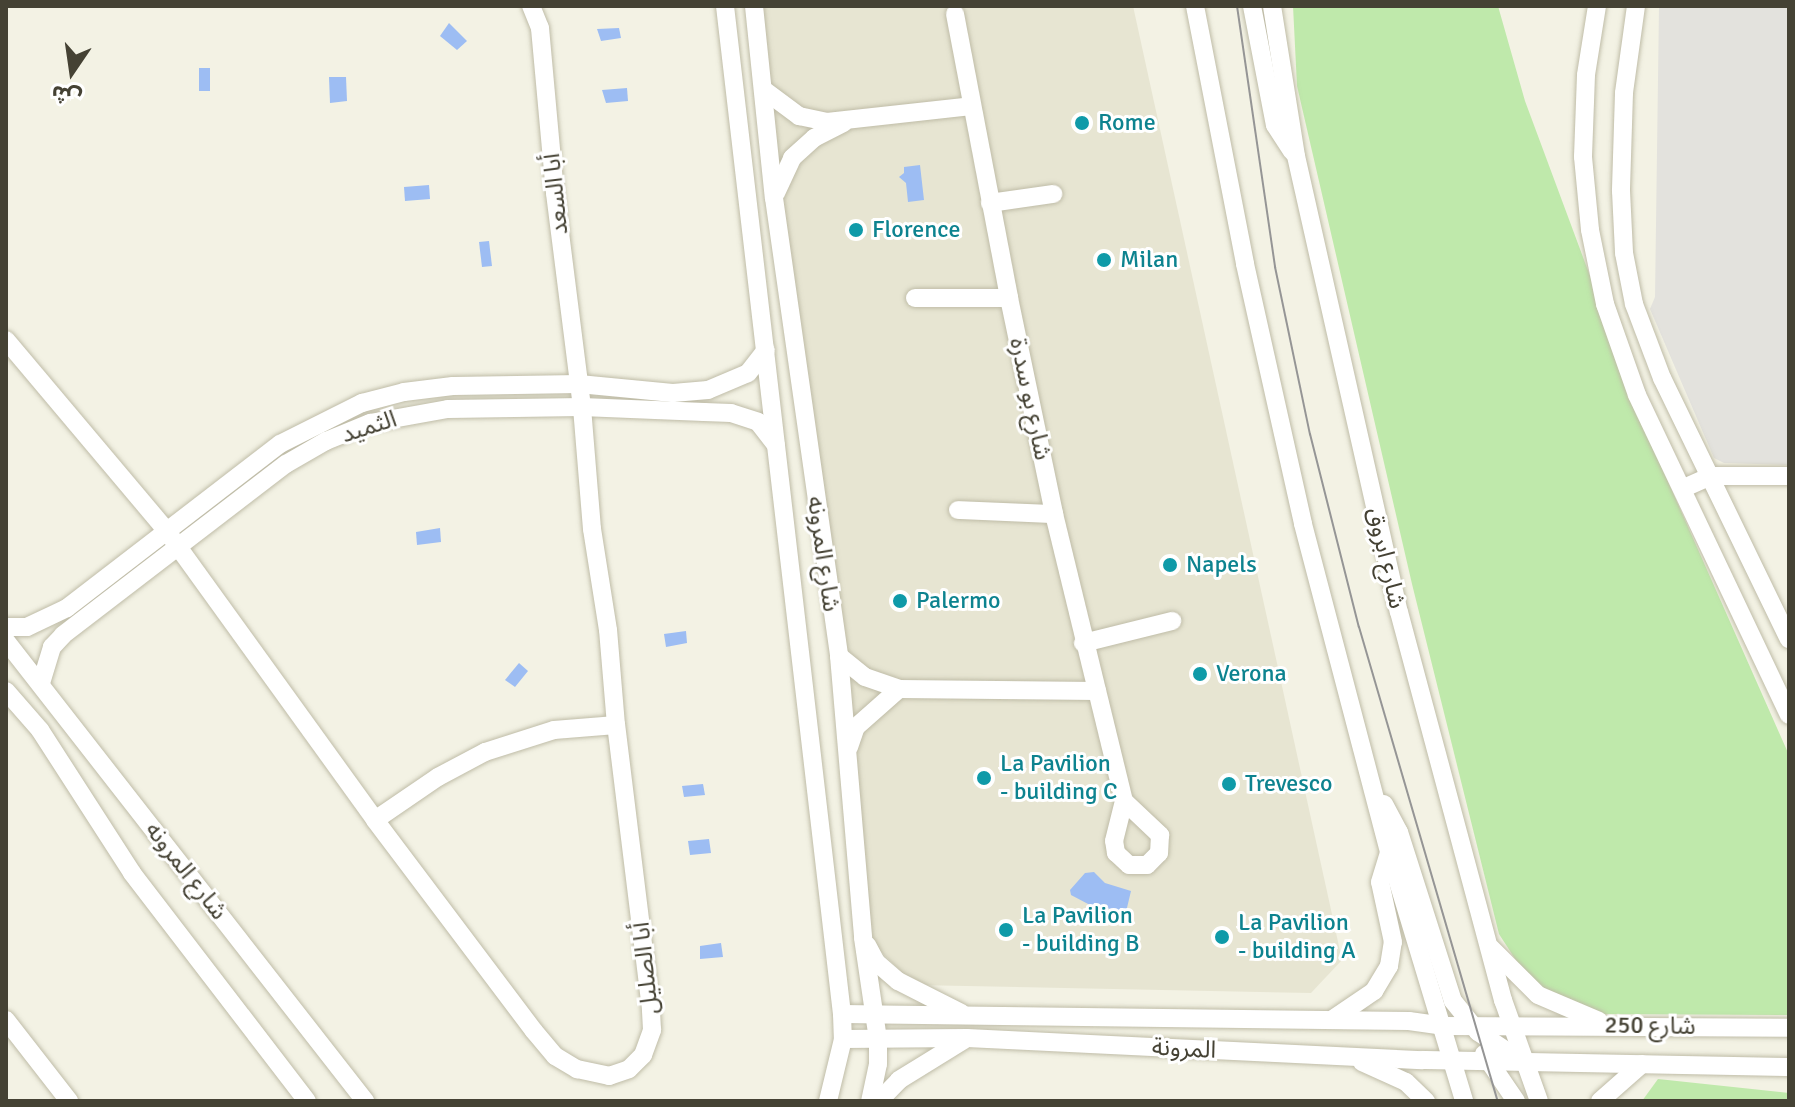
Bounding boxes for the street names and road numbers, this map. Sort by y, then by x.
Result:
street label: أبا السعد [537,152,575,236]
street label: شارع بو سدرة [1003,335,1057,463]
street label: الثميد [338,405,400,449]
street label: شارع المرونه [801,494,845,614]
street label: شارع ابروق [1360,505,1412,611]
street label: شارع المرونه [139,816,233,926]
street label: أبا الصليل [627,920,665,1016]
street label: شارع 250 [1604,1011,1696,1041]
street label: المرونة [1151,1033,1217,1065]

